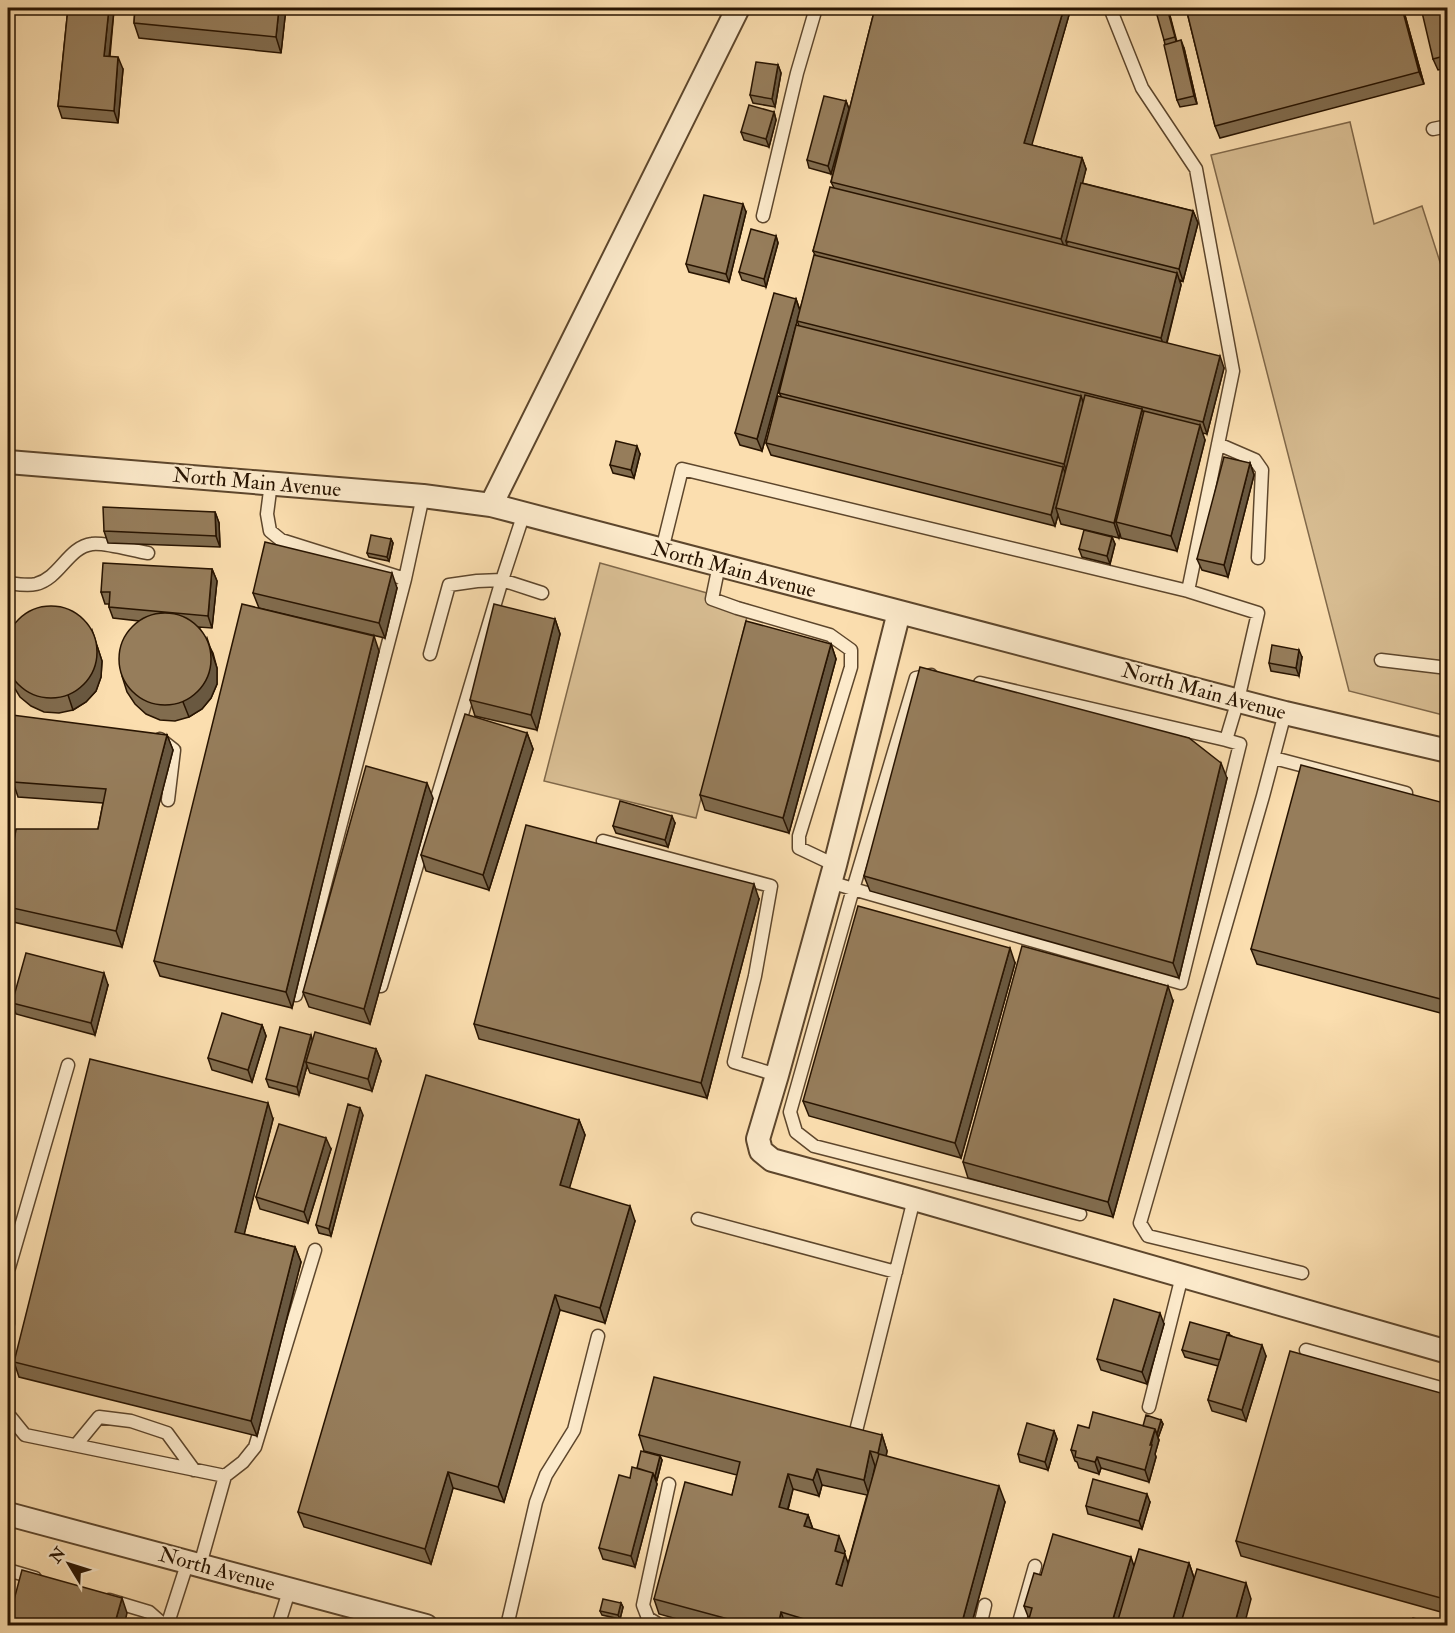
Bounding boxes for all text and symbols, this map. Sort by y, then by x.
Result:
street label: North Main Avenue [172,462,343,503]
street label: North Main Avenue [649,535,819,604]
street label: North Main Avenue [1119,657,1289,726]
north arrow [39,1534,99,1594]
street label: North Avenue [156,1541,278,1598]
text: N [45,1543,71,1568]

